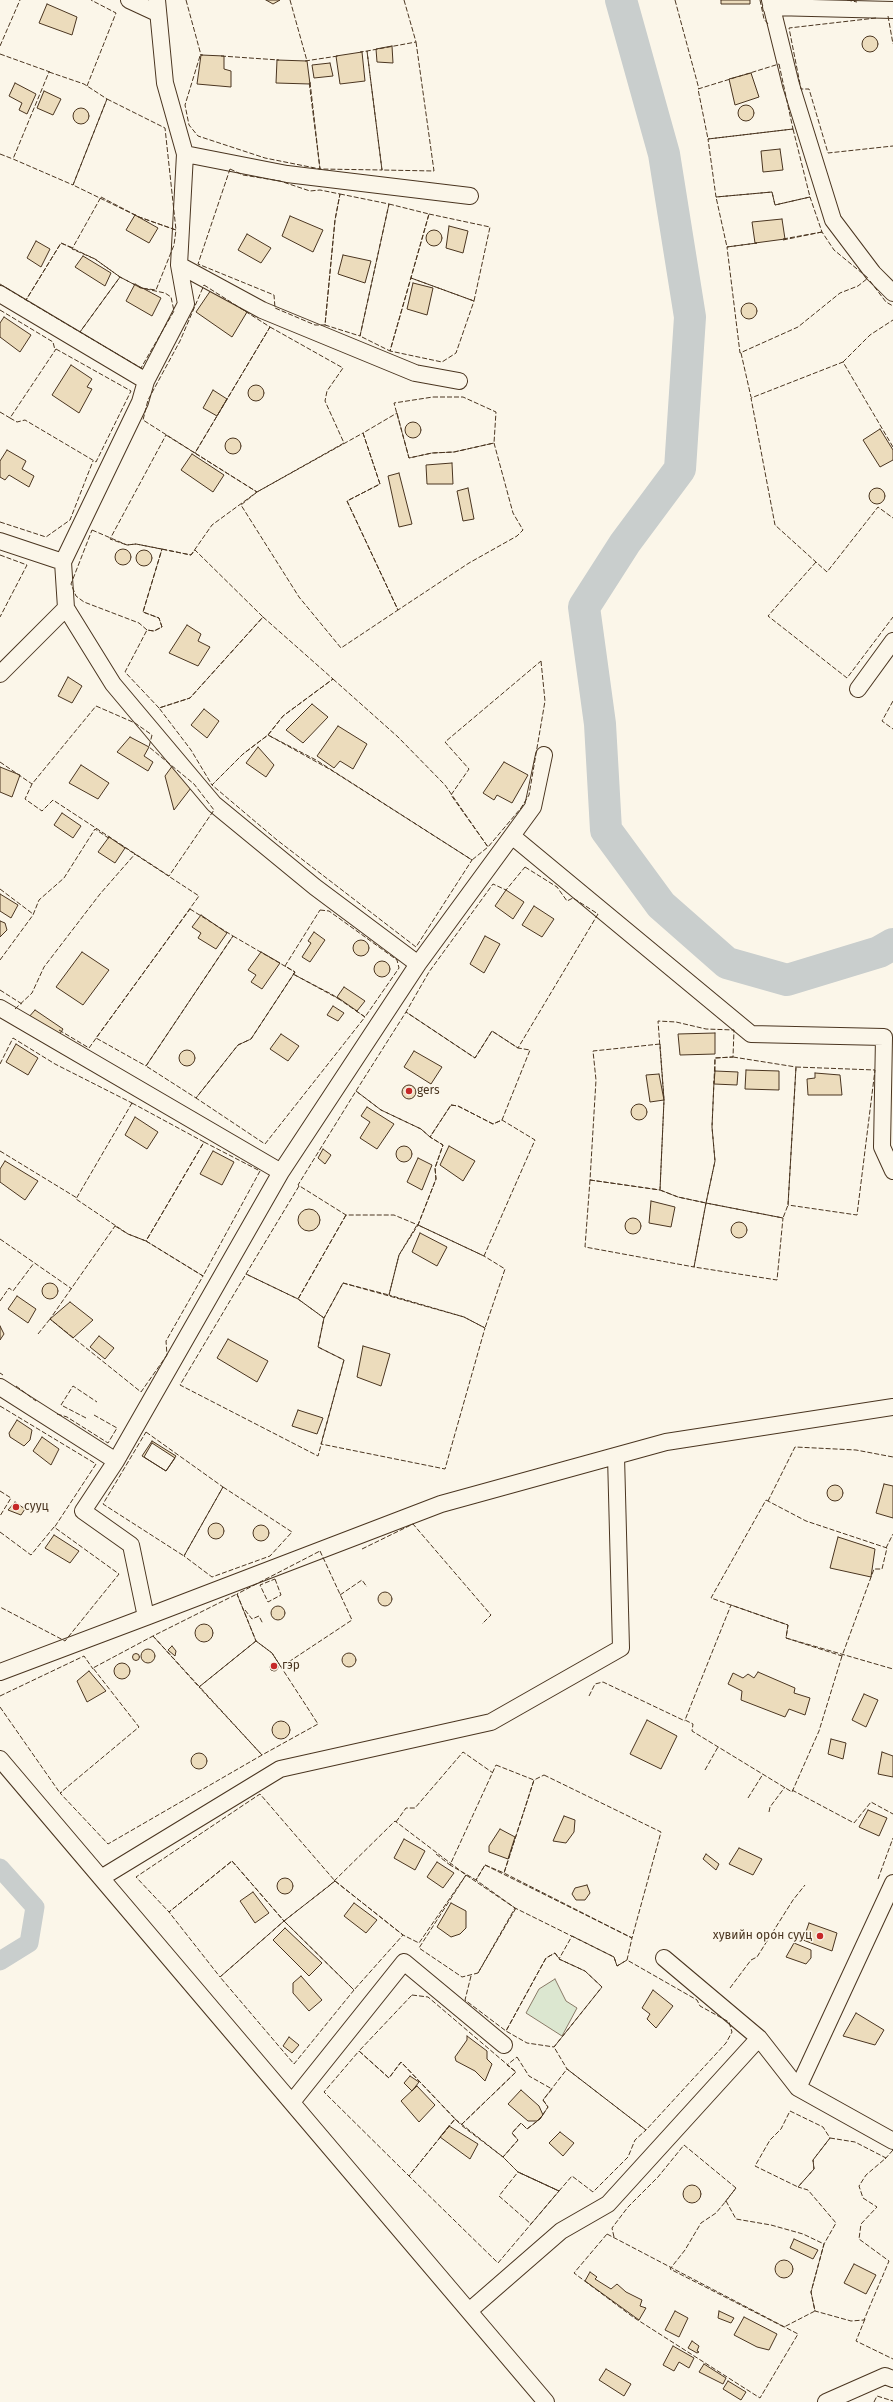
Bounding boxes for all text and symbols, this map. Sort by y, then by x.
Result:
place label: gers [417,1084,440,1098]
marker: gers [404,1086,414,1096]
place label: сууц [24,1500,49,1514]
marker: сууц [11,1502,21,1512]
place label: гэр [282,1659,300,1673]
marker: гэр [269,1661,279,1671]
place label: хувийн орон сууц [713,1929,812,1943]
marker: хувийн орон сууц [815,1931,825,1941]

